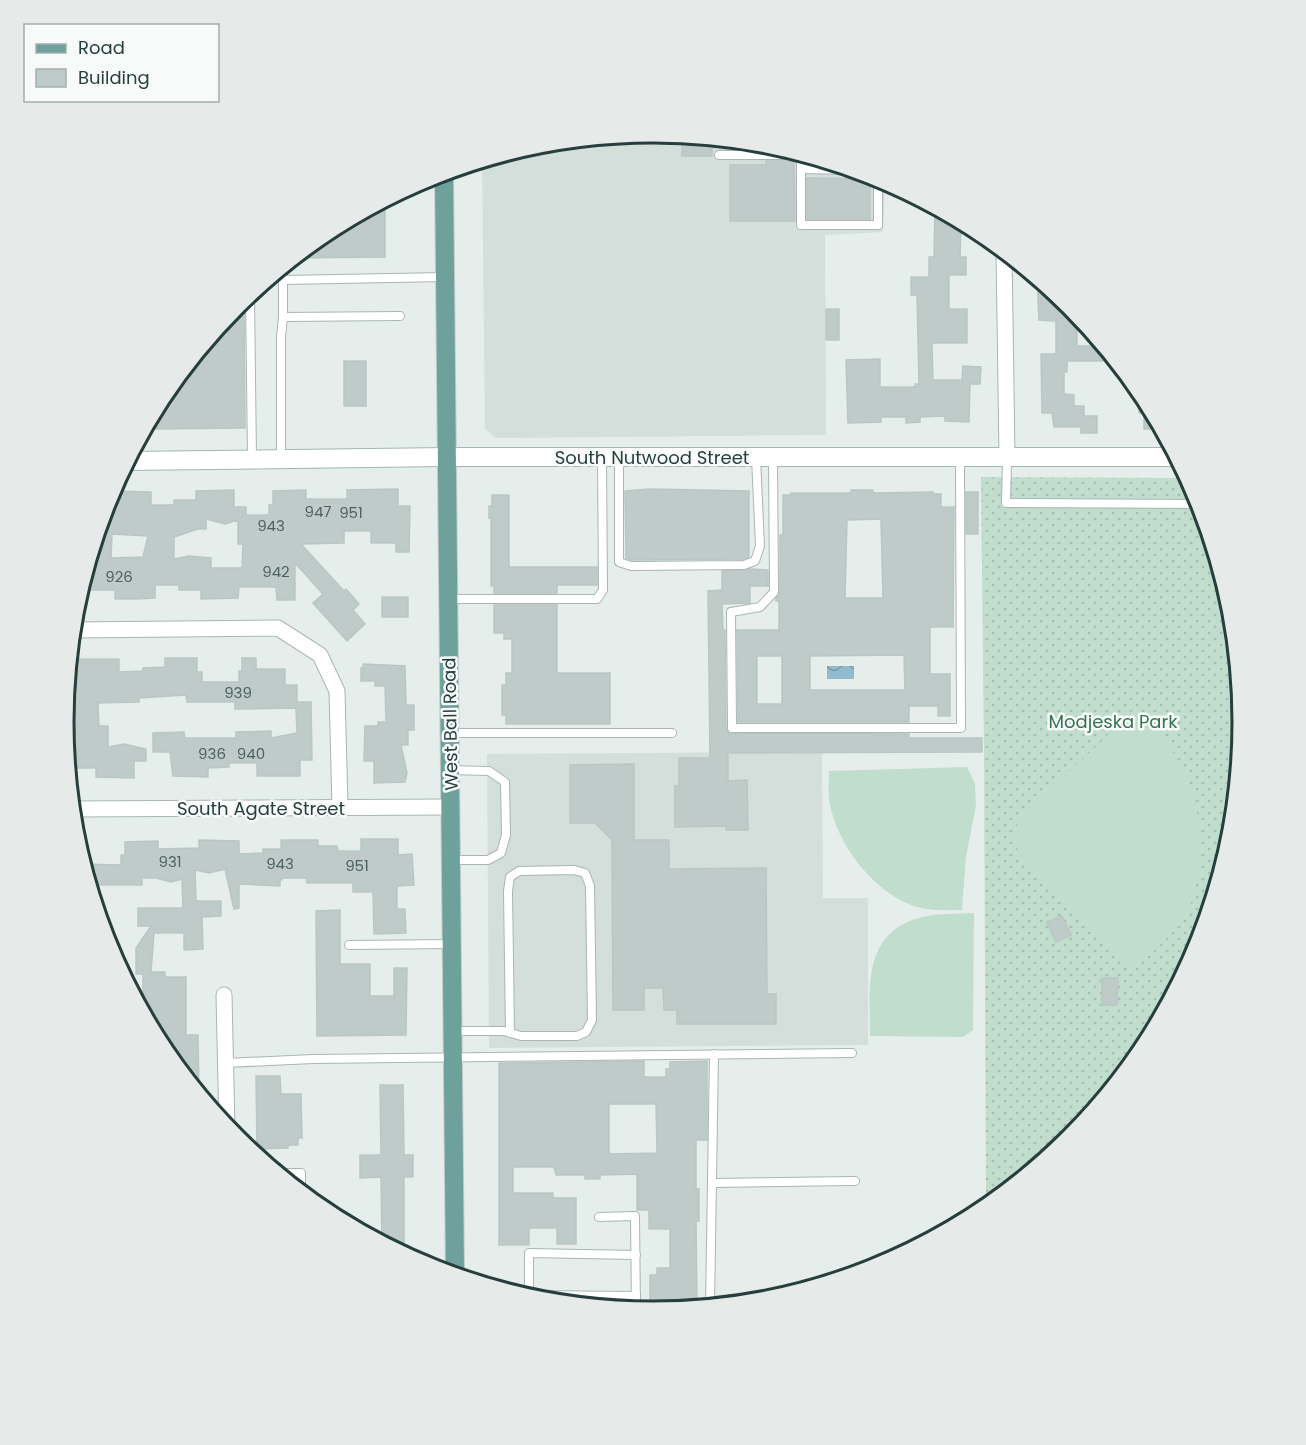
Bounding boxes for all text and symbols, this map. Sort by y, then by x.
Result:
legend [24,24,219,102]
text: Road [78,35,125,60]
text: Building [78,65,150,90]
street label: South Nutwood Street [555,445,749,470]
house number: 947 [304,501,332,522]
house number: 951 [339,502,363,523]
house number: 943 [257,515,285,536]
house number: 942 [262,561,290,582]
house number: 926 [105,566,133,587]
street label: West Ball Road [436,657,464,791]
house number: 939 [224,682,252,703]
park label: Modjeska Park [1048,709,1178,734]
house number: 936 [198,743,226,764]
house number: 940 [237,743,265,764]
street label: South Agate Street [177,796,345,821]
house number: 931 [158,851,182,872]
house number: 943 [266,853,294,874]
house number: 951 [345,855,369,876]

